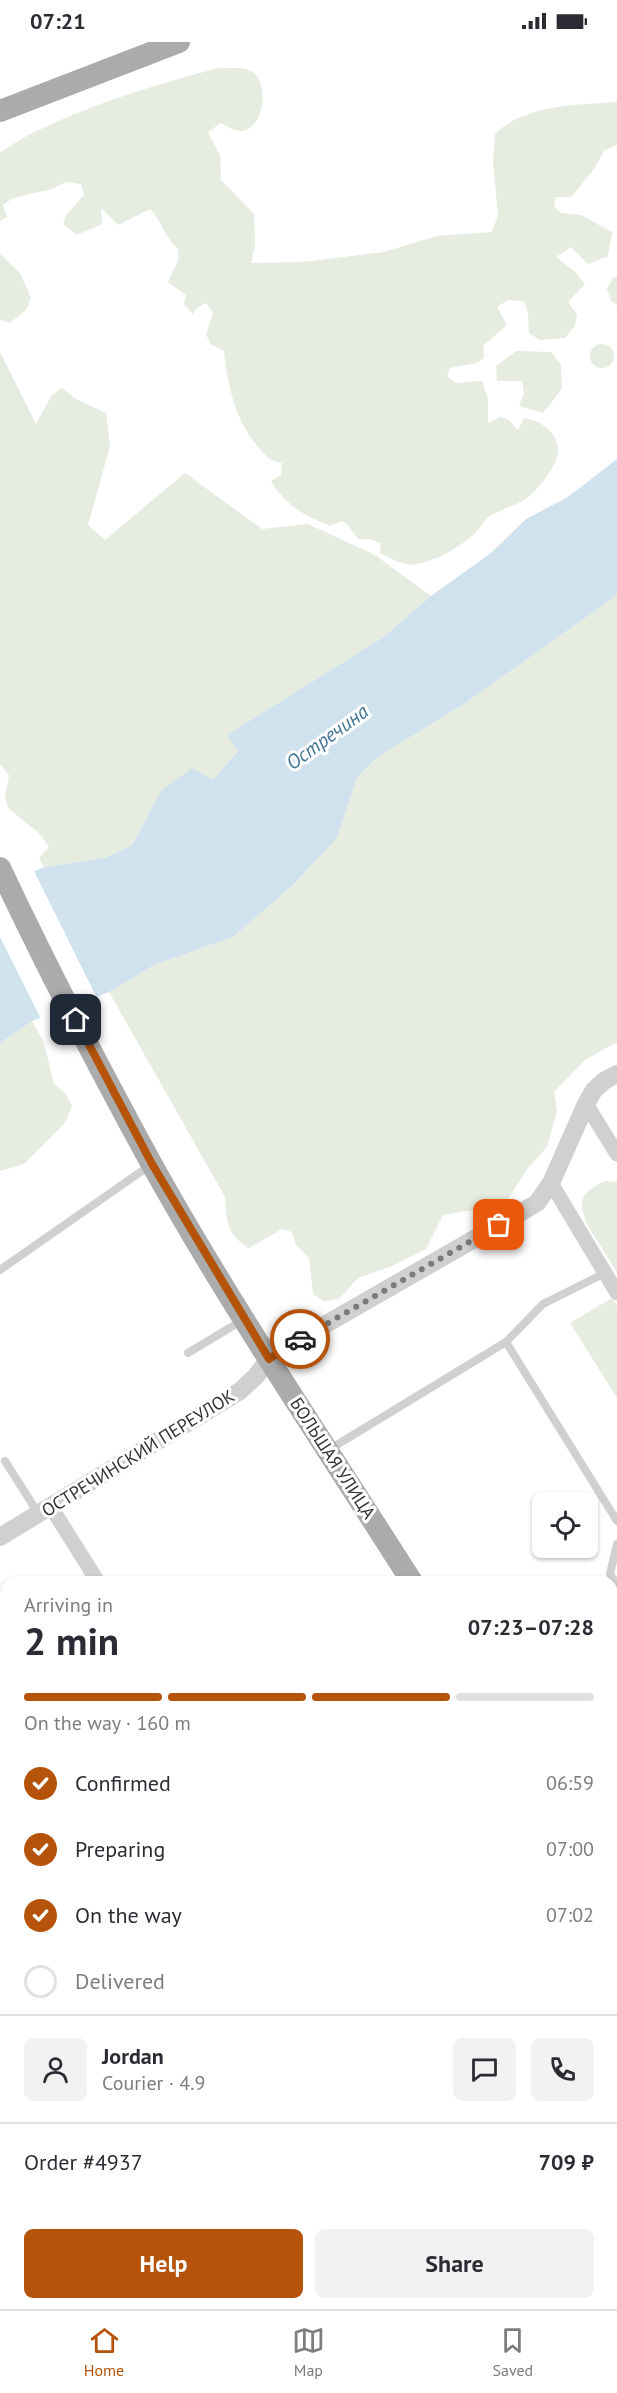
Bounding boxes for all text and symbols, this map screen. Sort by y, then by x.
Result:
text: 07:21 [30,7,86,35]
water label: Остречина [281,698,374,776]
pin [50,994,101,1045]
icon: home [59,1003,92,1036]
pin [473,1199,524,1250]
icon: bag [482,1208,515,1241]
courier [270,1309,330,1369]
icon: car [284,1323,317,1356]
street label: ОСТРЕЧИНСКИЙ ПЕРЕУЛОК [37,1384,239,1522]
street label: БОЛЬШАЯ УЛИЦА [285,1393,381,1523]
map controls [532,1492,598,1558]
button: locate [532,1492,598,1558]
text: Arriving in [24,1592,113,1618]
text: 07:23–07:28 [468,1613,594,1641]
text: 2 min [24,1615,119,1666]
text: On the way · 160 m [24,1710,191,1736]
icon: check [24,1767,57,1800]
text: Confirmed [75,1769,171,1797]
text: 06:59 [546,1770,594,1796]
icon: check [24,1833,57,1866]
text: Preparing [75,1835,165,1863]
text: 07:00 [546,1836,594,1862]
icon: check [24,1899,57,1932]
text: On the way [75,1901,182,1929]
text: 07:02 [546,1902,594,1928]
text: Delivered [75,1967,165,1995]
button: person [24,2038,87,2101]
button: chat [453,2038,516,2101]
button: phone [531,2038,594,2101]
text: Jordan [102,2042,164,2070]
text: Courier · 4.9 [102,2070,205,2096]
text: Order #4937 [24,2148,143,2176]
text: 709 ₽ [539,2148,594,2176]
button: Help [24,2229,303,2298]
button: Share [315,2229,594,2298]
tab: Home [84,2324,124,2380]
tab: Map [292,2324,325,2380]
tab: Saved [492,2324,533,2380]

